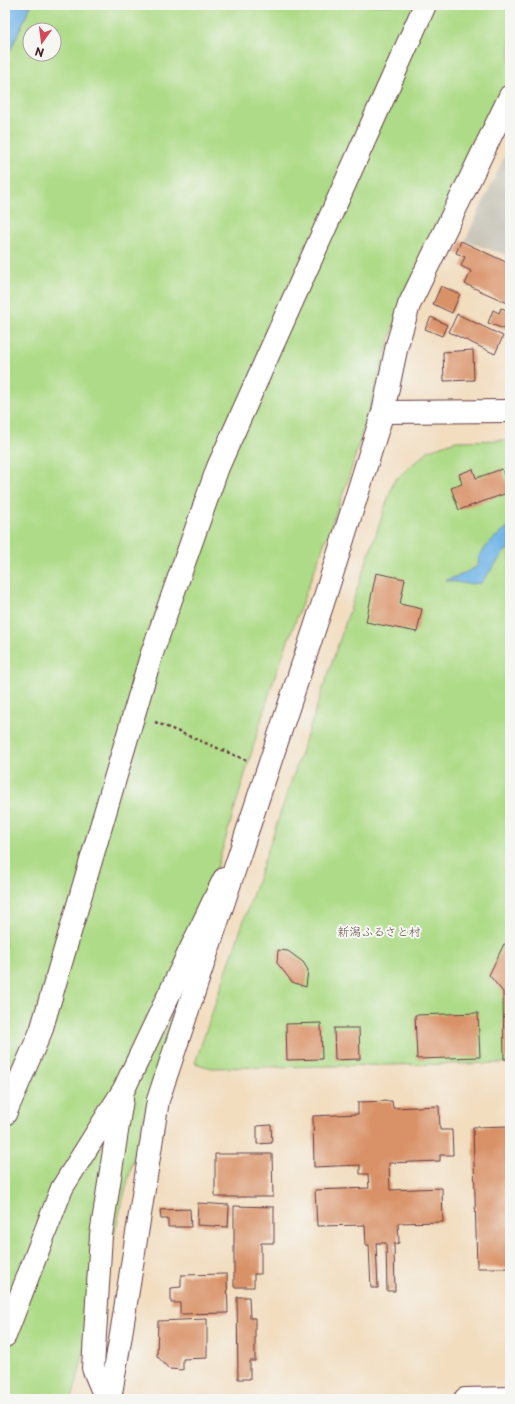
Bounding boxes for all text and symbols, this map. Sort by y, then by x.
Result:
north arrow [22,22,62,62]
text: N [33,43,46,61]
park label: 新潟ふるさと村 [337,922,421,940]

